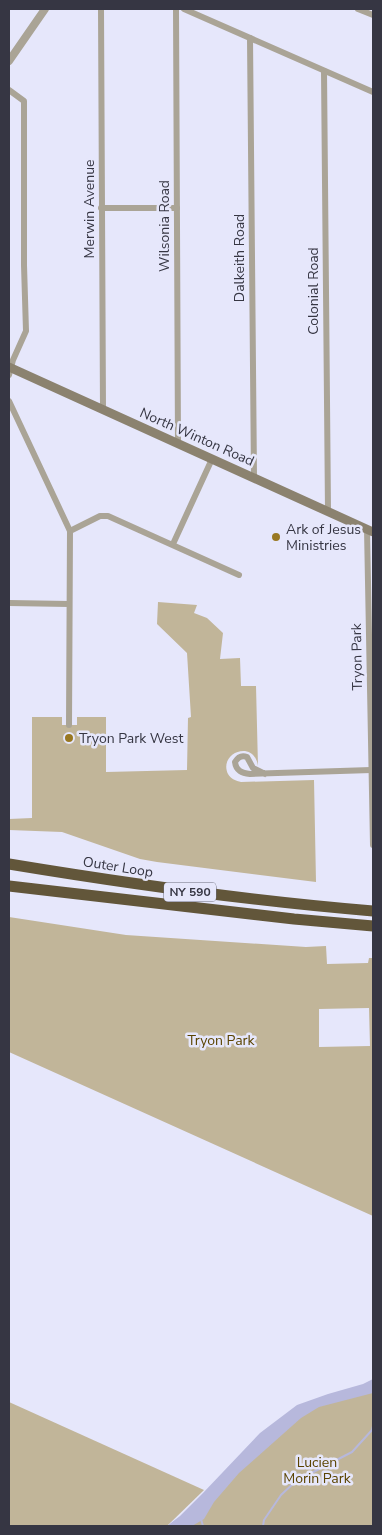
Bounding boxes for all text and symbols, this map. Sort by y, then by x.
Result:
street label: Merwin Avenue [80,159,99,259]
street label: Wilsonia Road [155,180,174,272]
street label: Dalkeith Road [230,214,249,302]
street label: Colonial Road [304,247,323,335]
street label: North Winton Road [137,403,257,471]
place label: Ark of Jesus Ministries [286,520,361,555]
marker: Ark of Jesus Ministries [270,531,282,543]
street label: Tryon Park [347,622,367,691]
place label: Tryon Park West [79,729,183,748]
marker: Tryon Park West [63,732,75,744]
street label: Outer Loop [82,852,154,882]
road number: NY 590 [164,882,216,902]
park label: Tryon Park [187,1031,256,1050]
park label: Lucien Morin Park [283,1453,352,1488]

